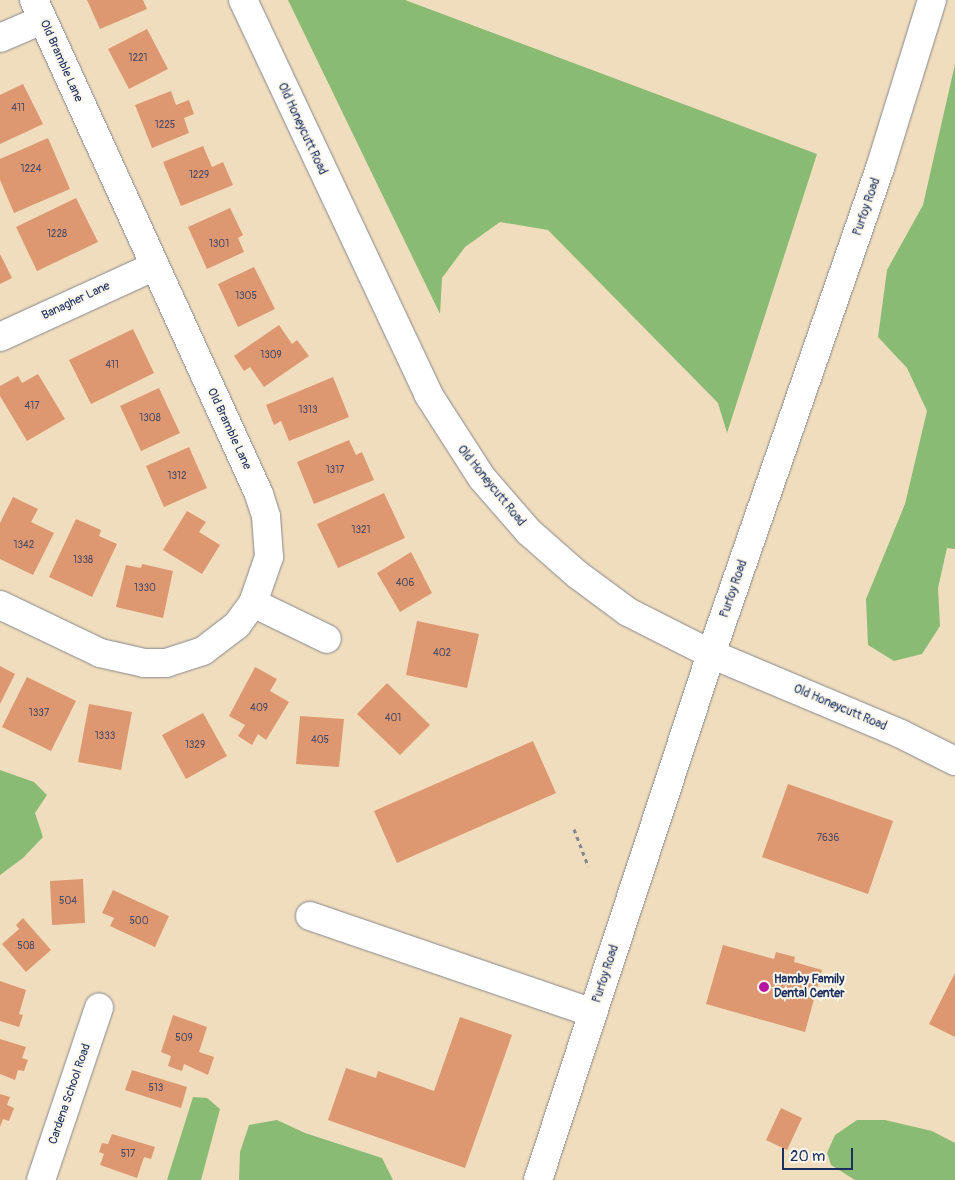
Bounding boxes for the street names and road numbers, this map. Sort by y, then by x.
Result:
street label: Old Bramble Lane [36,18,86,104]
street label: Old Honeycutt Road [274,81,330,177]
street label: Purfoy Road [850,176,884,238]
street label: Banagher Lane [40,279,112,323]
street label: Old Bramble Lane [204,386,254,472]
street label: Old Honeycutt Road [454,443,528,529]
street label: Purfoy Road [717,558,751,620]
street label: Old Honeycutt Road [791,682,889,734]
street label: Purfoy Road [590,943,622,1005]
street label: Cardena School Road [46,1042,94,1146]

